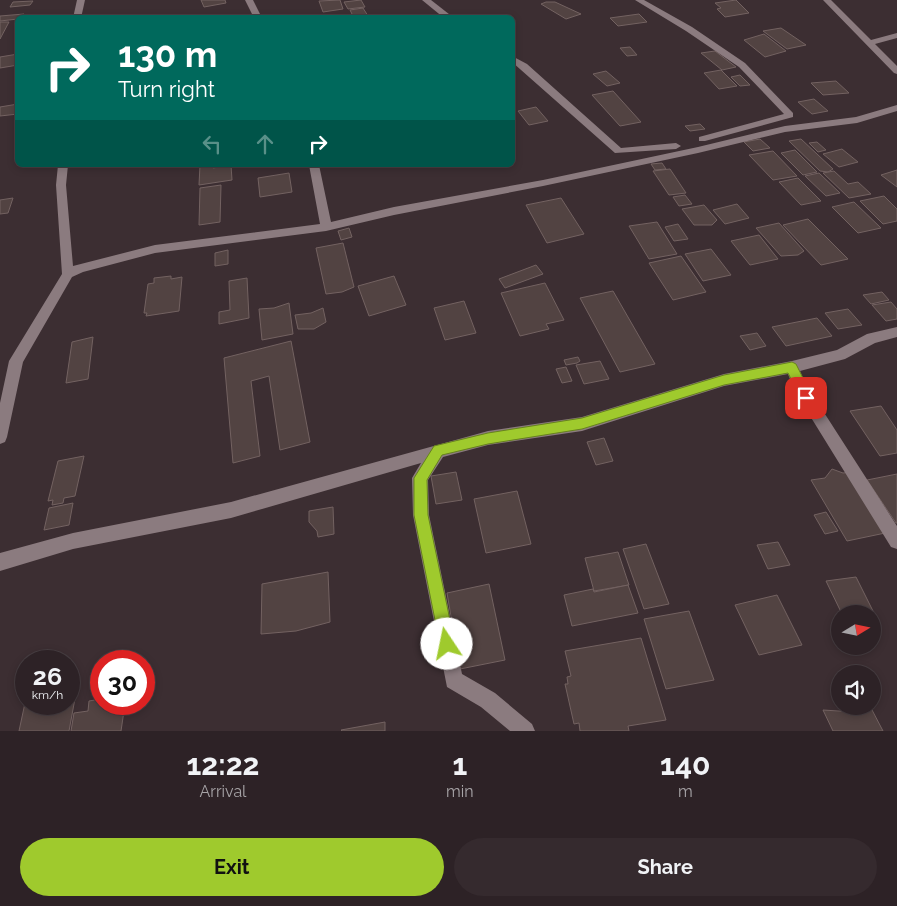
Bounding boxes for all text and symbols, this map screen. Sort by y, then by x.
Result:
text: 130 m [118,34,217,75]
icon: right [35,35,100,100]
text: Turn right [118,76,215,102]
icon: left [198,130,226,158]
icon: ahead [251,130,279,158]
icon: right [304,130,332,158]
pin [785,377,827,419]
icon: arrive [792,384,820,412]
north arrow [831,605,881,655]
map controls [831,605,881,715]
position arrow [420,617,472,669]
speed limit sign: 30 [90,650,155,715]
text: 26 [33,661,62,691]
button: sound [831,665,881,715]
text: km/h [32,688,63,702]
text: 12:22 [187,747,260,782]
text: 1 [452,747,467,782]
text: 140 [660,747,710,782]
text: Arrival [200,782,246,801]
text: min [446,782,474,801]
text: m [678,782,693,801]
button: Exit [20,838,444,896]
button: Share [454,838,877,896]

